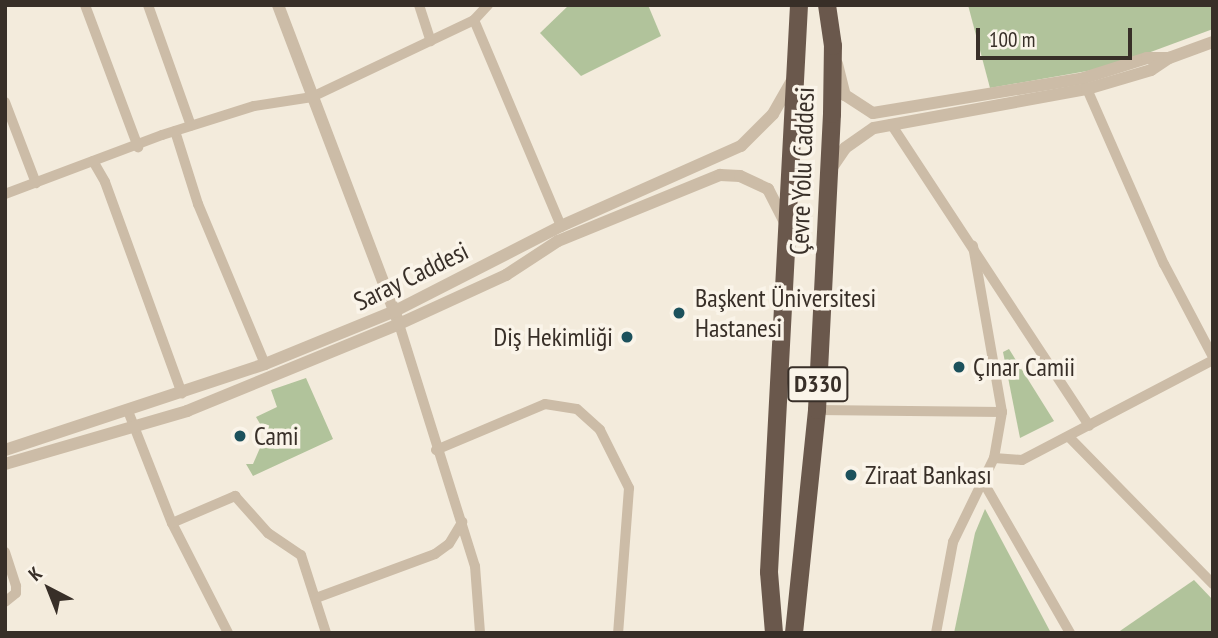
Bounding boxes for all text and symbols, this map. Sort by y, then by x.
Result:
scale bar [980,14,1136,58]
text: 100 m [989,26,1035,53]
street label: Çevre Yolu Caddesi [783,86,821,256]
street label: Saray Caddesi [348,235,474,317]
place label: Başkent Üniversitesi Hastanesi [695,282,876,344]
marker: Başkent Üniversitesi Hastanesi [669,303,689,323]
place label: Diş Hekimliği [494,321,613,353]
marker: Diş Hekimliği [619,329,635,345]
place label: Çınar Camii [973,351,1075,383]
marker: Çınar Camii [951,359,967,375]
road number: D330 [786,363,850,404]
place label: Cami [254,420,299,452]
marker: Cami [232,428,248,444]
place label: Ziraat Bankası [865,459,992,491]
marker: Ziraat Bankası [843,467,859,483]
north arrow [14,554,84,624]
text: K [23,561,47,586]

